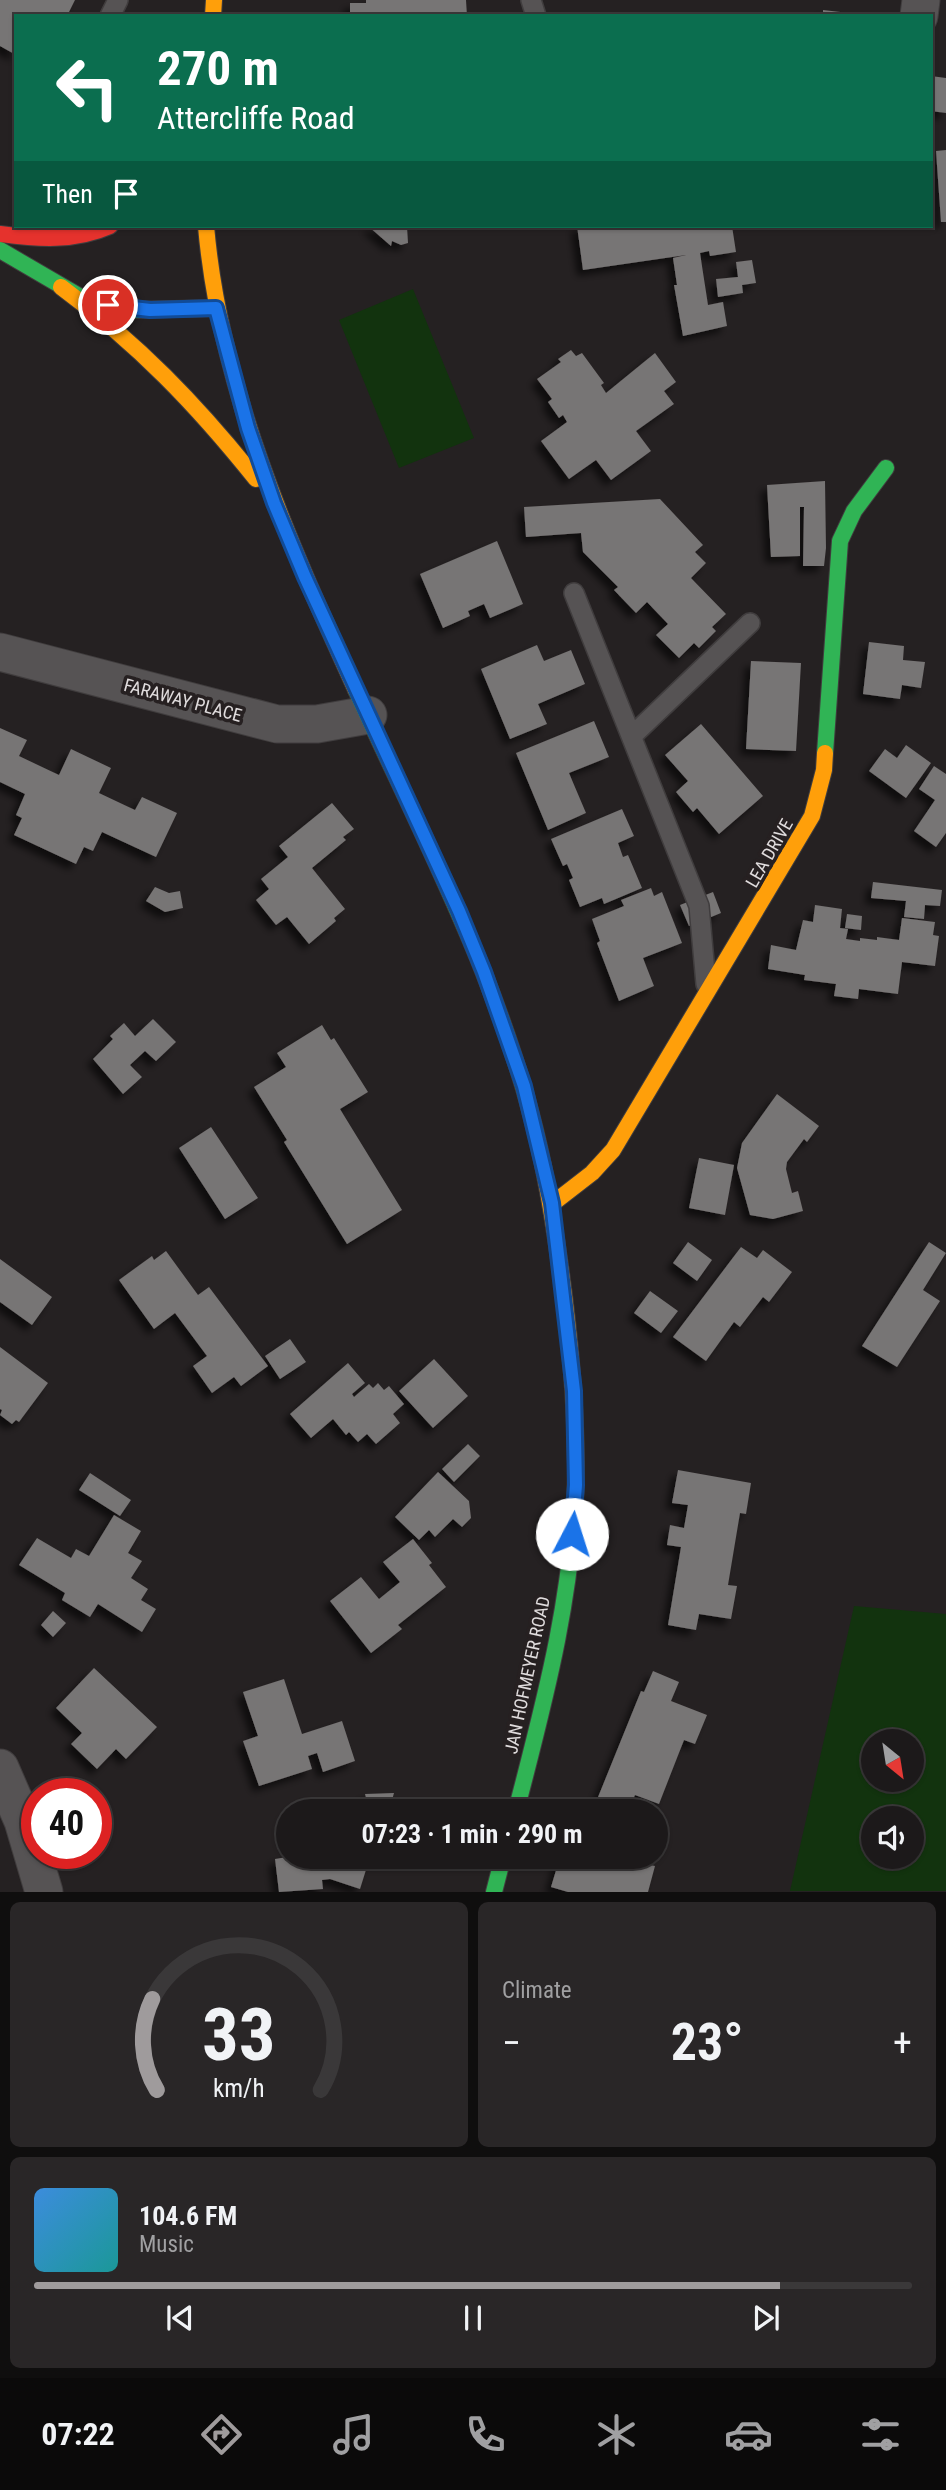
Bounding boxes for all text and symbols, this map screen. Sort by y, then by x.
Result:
text: 270 m [157,40,279,97]
icon: left [42,42,133,133]
text: Attercliffe Road [157,99,355,137]
icon: arrive [107,175,145,213]
text: Then [42,179,93,209]
pin [78,275,138,335]
icon: arrive [89,286,127,324]
street label: FARAWAY PLACE [122,674,244,726]
street label: LEA DRIVE [741,815,797,891]
position arrow [535,1497,609,1571]
street label: JAN HOFMEYER ROAD [500,1594,554,1756]
north arrow [861,1729,924,1792]
map controls [861,1729,924,1869]
speed limit sign: 40 [21,1778,112,1869]
button: sound [861,1806,924,1869]
text: 07:23 · 1 min · 290 m [362,1819,582,1849]
text: Climate [502,1977,572,2004]
text: 33 [202,1993,276,2079]
text: 23° [671,2012,743,2073]
text: − [502,2021,521,2065]
text: + [893,2021,912,2065]
text: km/h [213,2074,265,2103]
text: 104.6 FM [139,2201,237,2231]
text: Music [139,2231,194,2258]
icon: previous [161,2299,199,2337]
icon: pause [454,2299,492,2337]
icon: next [747,2299,785,2337]
icon: directions [197,2410,246,2459]
icon: music [329,2410,378,2459]
icon: phone [461,2410,510,2459]
icon: climate [592,2410,641,2459]
icon: car [724,2410,773,2459]
icon: filters [856,2410,905,2459]
text: 07:22 [41,2415,115,2453]

